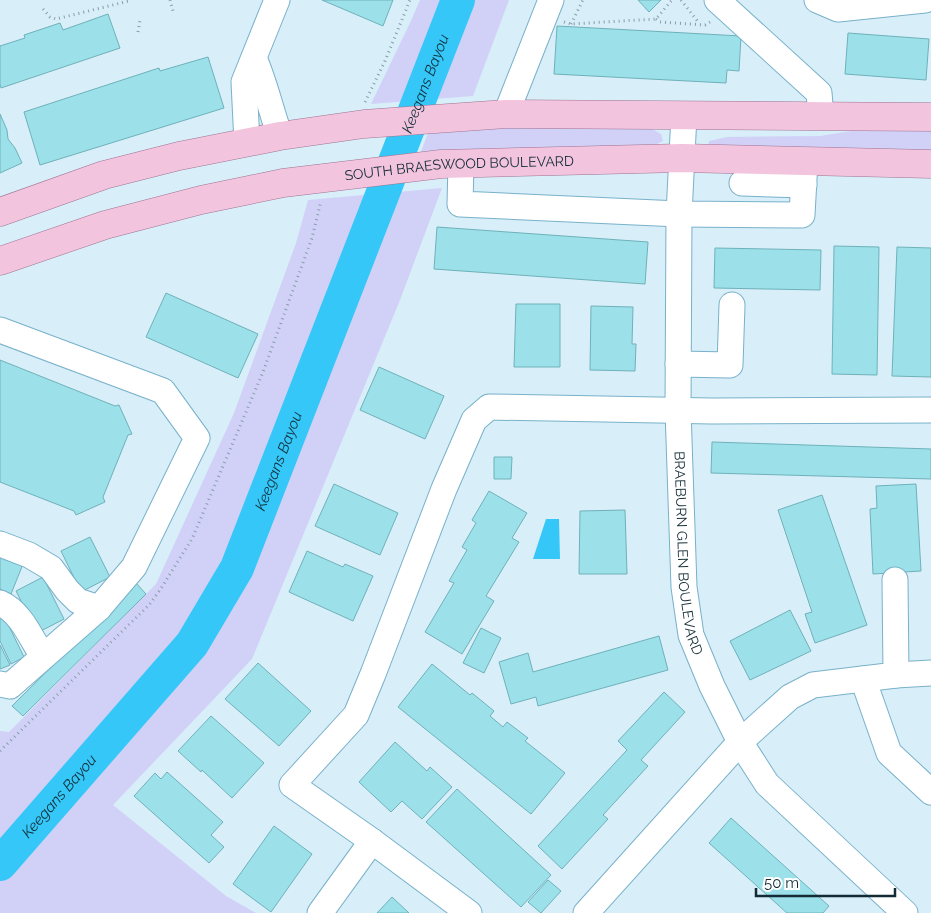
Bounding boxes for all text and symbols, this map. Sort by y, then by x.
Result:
water label: Keegans Bayou [398,31,453,136]
street label: SOUTH BRAESWOOD BOULEVARD [344,153,574,184]
water label: Keegans Bayou [251,409,306,513]
street label: BRAEBURN GLEN BOULEVARD [671,451,706,657]
water label: Keegans Bayou [18,750,101,842]
scale bar [756,866,895,898]
text: 50 m [764,874,799,892]

